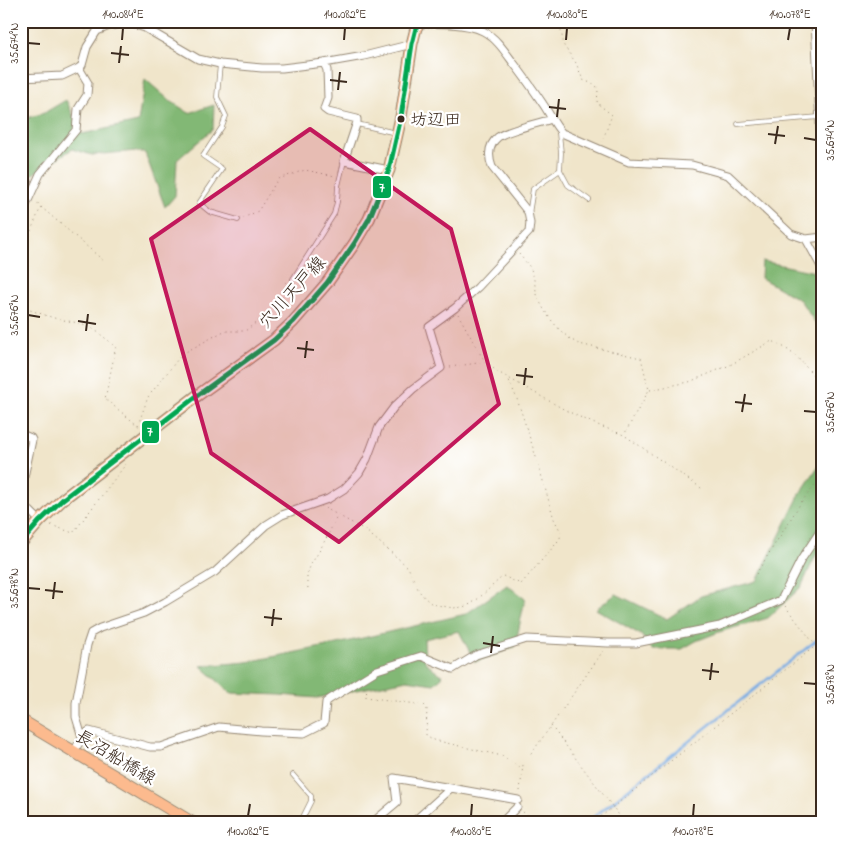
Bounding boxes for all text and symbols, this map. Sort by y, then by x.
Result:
text: 140.084°E [102,6,144,24]
text: 140.082°E [324,6,366,24]
text: 140.080°E [546,6,588,24]
text: 140.078°E [769,6,811,24]
text: 35.674°N [6,23,24,63]
place label: 坊辺田 [410,108,461,133]
marker: 坊辺田 [396,114,406,124]
text: 35.674°N [822,120,840,160]
line badge: 7 [372,175,392,199]
text: 7 [379,178,385,199]
street label: 穴川天戸線 [254,251,333,335]
text: 35.676°N [6,294,24,336]
text: 35.676°N [822,391,840,433]
line badge: 7 [141,420,160,444]
text: 7 [147,422,153,443]
text: 35.678°N [6,568,24,608]
text: 35.678°N [822,664,840,704]
street label: 長沼船橋線 [70,724,160,793]
text: 140.082°E [227,823,269,841]
text: 140.080°E [450,823,492,841]
text: 140.078°E [672,823,714,841]

